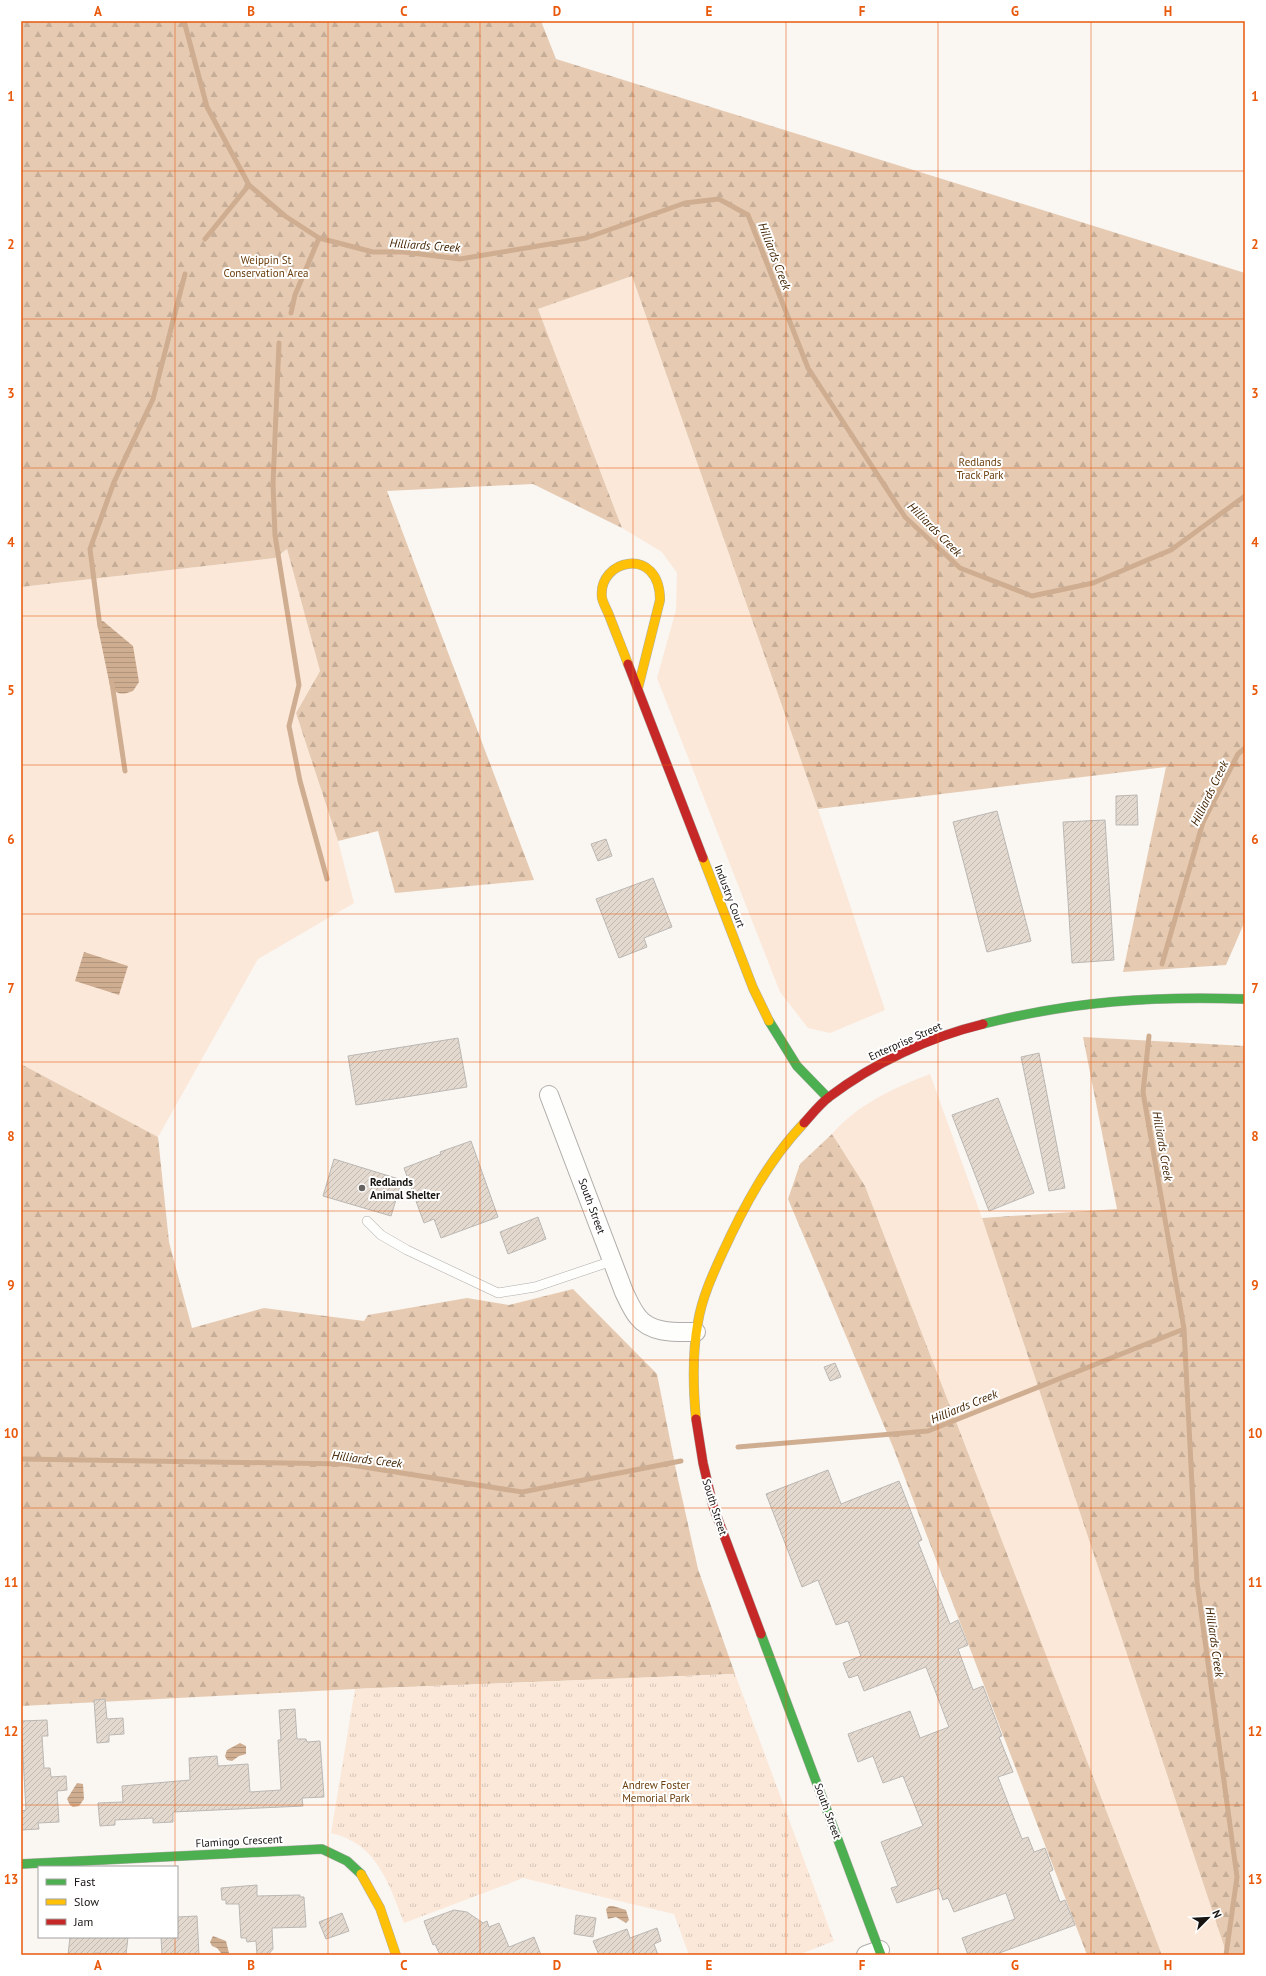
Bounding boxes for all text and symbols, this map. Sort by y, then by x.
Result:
text: A [94,3,102,20]
text: B [247,3,255,20]
text: C [400,3,408,20]
text: D [553,3,561,20]
text: E [706,3,713,20]
text: F [859,3,866,20]
text: G [1011,3,1019,20]
text: H [1164,3,1172,20]
text: 1 [7,88,15,105]
text: 1 [1251,88,1259,105]
water label: Hilliards Creek [755,220,795,292]
water label: Hilliards Creek [389,235,461,255]
text: 2 [7,236,15,253]
text: 2 [1251,236,1259,253]
park label: Weippin St Conservation Area [224,253,308,280]
text: 3 [7,385,15,402]
text: 3 [1251,385,1259,402]
park label: Redlands Track Park [956,455,1004,482]
water label: Hilliards Creek [905,499,966,560]
text: 4 [7,534,15,551]
text: 4 [1251,534,1259,551]
text: 5 [7,682,15,699]
text: 5 [1251,682,1259,699]
water label: Hilliards Creek [1187,757,1232,828]
text: 6 [7,831,15,848]
text: 6 [1251,831,1259,848]
street label: Industry Court [712,863,749,930]
text: 7 [7,980,15,997]
text: 7 [1251,980,1259,997]
street label: Enterprise Street [866,1018,944,1063]
water label: Hilliards Creek [1149,1110,1177,1183]
text: 8 [7,1128,15,1145]
text: 8 [1251,1128,1259,1145]
place label: Redlands Animal Shelter [370,1175,440,1202]
street label: South Street [575,1176,609,1236]
marker: Redlands Animal Shelter [357,1183,367,1193]
text: 9 [7,1277,15,1294]
text: 9 [1251,1277,1259,1294]
water label: Hilliards Creek [928,1386,1000,1426]
text: 10 [4,1425,18,1442]
text: 10 [1248,1425,1262,1442]
water label: Hilliards Creek [331,1447,404,1471]
street label: South Street [699,1477,731,1537]
text: 11 [4,1574,18,1591]
text: 11 [1248,1574,1262,1591]
water label: Hilliards Creek [1203,1606,1227,1679]
text: 12 [4,1723,18,1740]
text: 12 [1248,1723,1262,1740]
park label: Andrew Foster Memorial Park [622,1778,691,1805]
street label: South Street [811,1781,845,1841]
street label: Flamingo Crescent [195,1832,283,1850]
legend [38,1866,178,1938]
text: 13 [4,1871,18,1888]
text: 13 [1248,1871,1262,1888]
text: Fast [74,1874,95,1889]
text: Slow [74,1894,99,1909]
north arrow [1188,1898,1228,1938]
text: N [1209,1908,1225,1920]
text: Jam [73,1914,93,1929]
text: A [94,1957,102,1974]
text: B [247,1957,255,1974]
text: C [400,1957,408,1974]
text: D [553,1957,561,1974]
text: E [706,1957,713,1974]
text: F [859,1957,866,1974]
text: G [1011,1957,1019,1974]
text: H [1164,1957,1172,1974]

